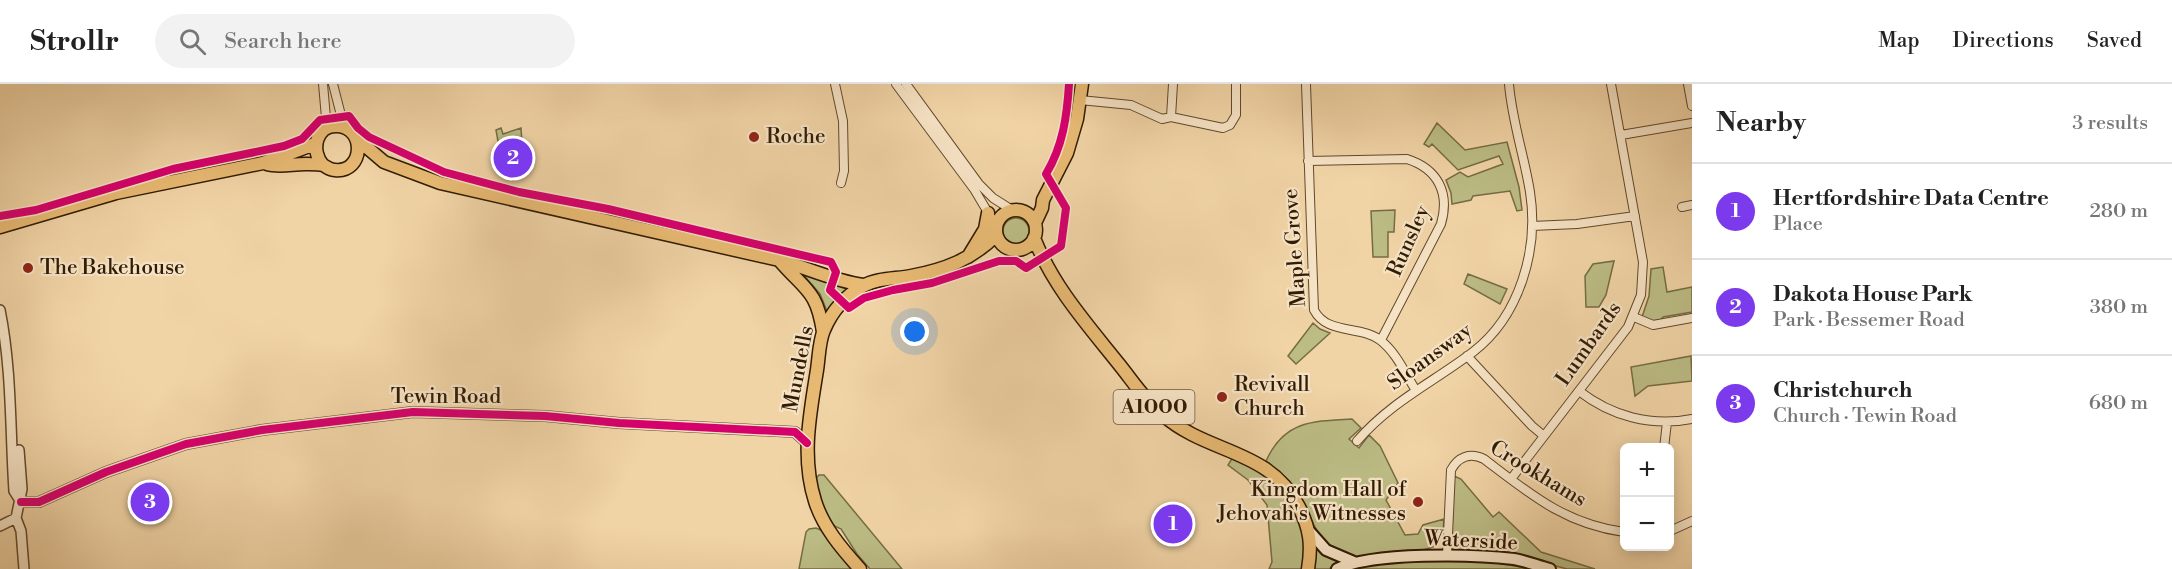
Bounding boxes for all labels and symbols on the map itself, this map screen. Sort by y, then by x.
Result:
place label: Roche [766,124,826,150]
marker: Roche [747,130,761,144]
pin: 2 [494,136,532,181]
street label: Maple Grove [1278,188,1312,308]
street label: Runsley [1382,201,1436,281]
place label: The Bakehouse [40,255,185,281]
marker: The Bakehouse [21,261,35,275]
street label: Lumbards [1551,297,1627,391]
your location [900,317,929,346]
street label: Sloansway [1383,317,1478,396]
street label: Mundells [778,324,820,414]
place label: Revivall Church [1234,372,1310,422]
street label: Tewin Road [391,384,501,410]
road number: A1000 [1114,390,1194,424]
marker: Revivall Church [1215,390,1229,404]
street label: Crookhams [1485,435,1591,513]
place label: Kingdom Hall of Jehovah's Witnesses [1216,477,1407,527]
pin: 3 [130,480,170,524]
marker: Kingdom Hall of Jehovah's Witnesses [1411,495,1425,509]
pin: 1 [1154,502,1192,546]
street label: Waterside [1422,526,1519,556]

